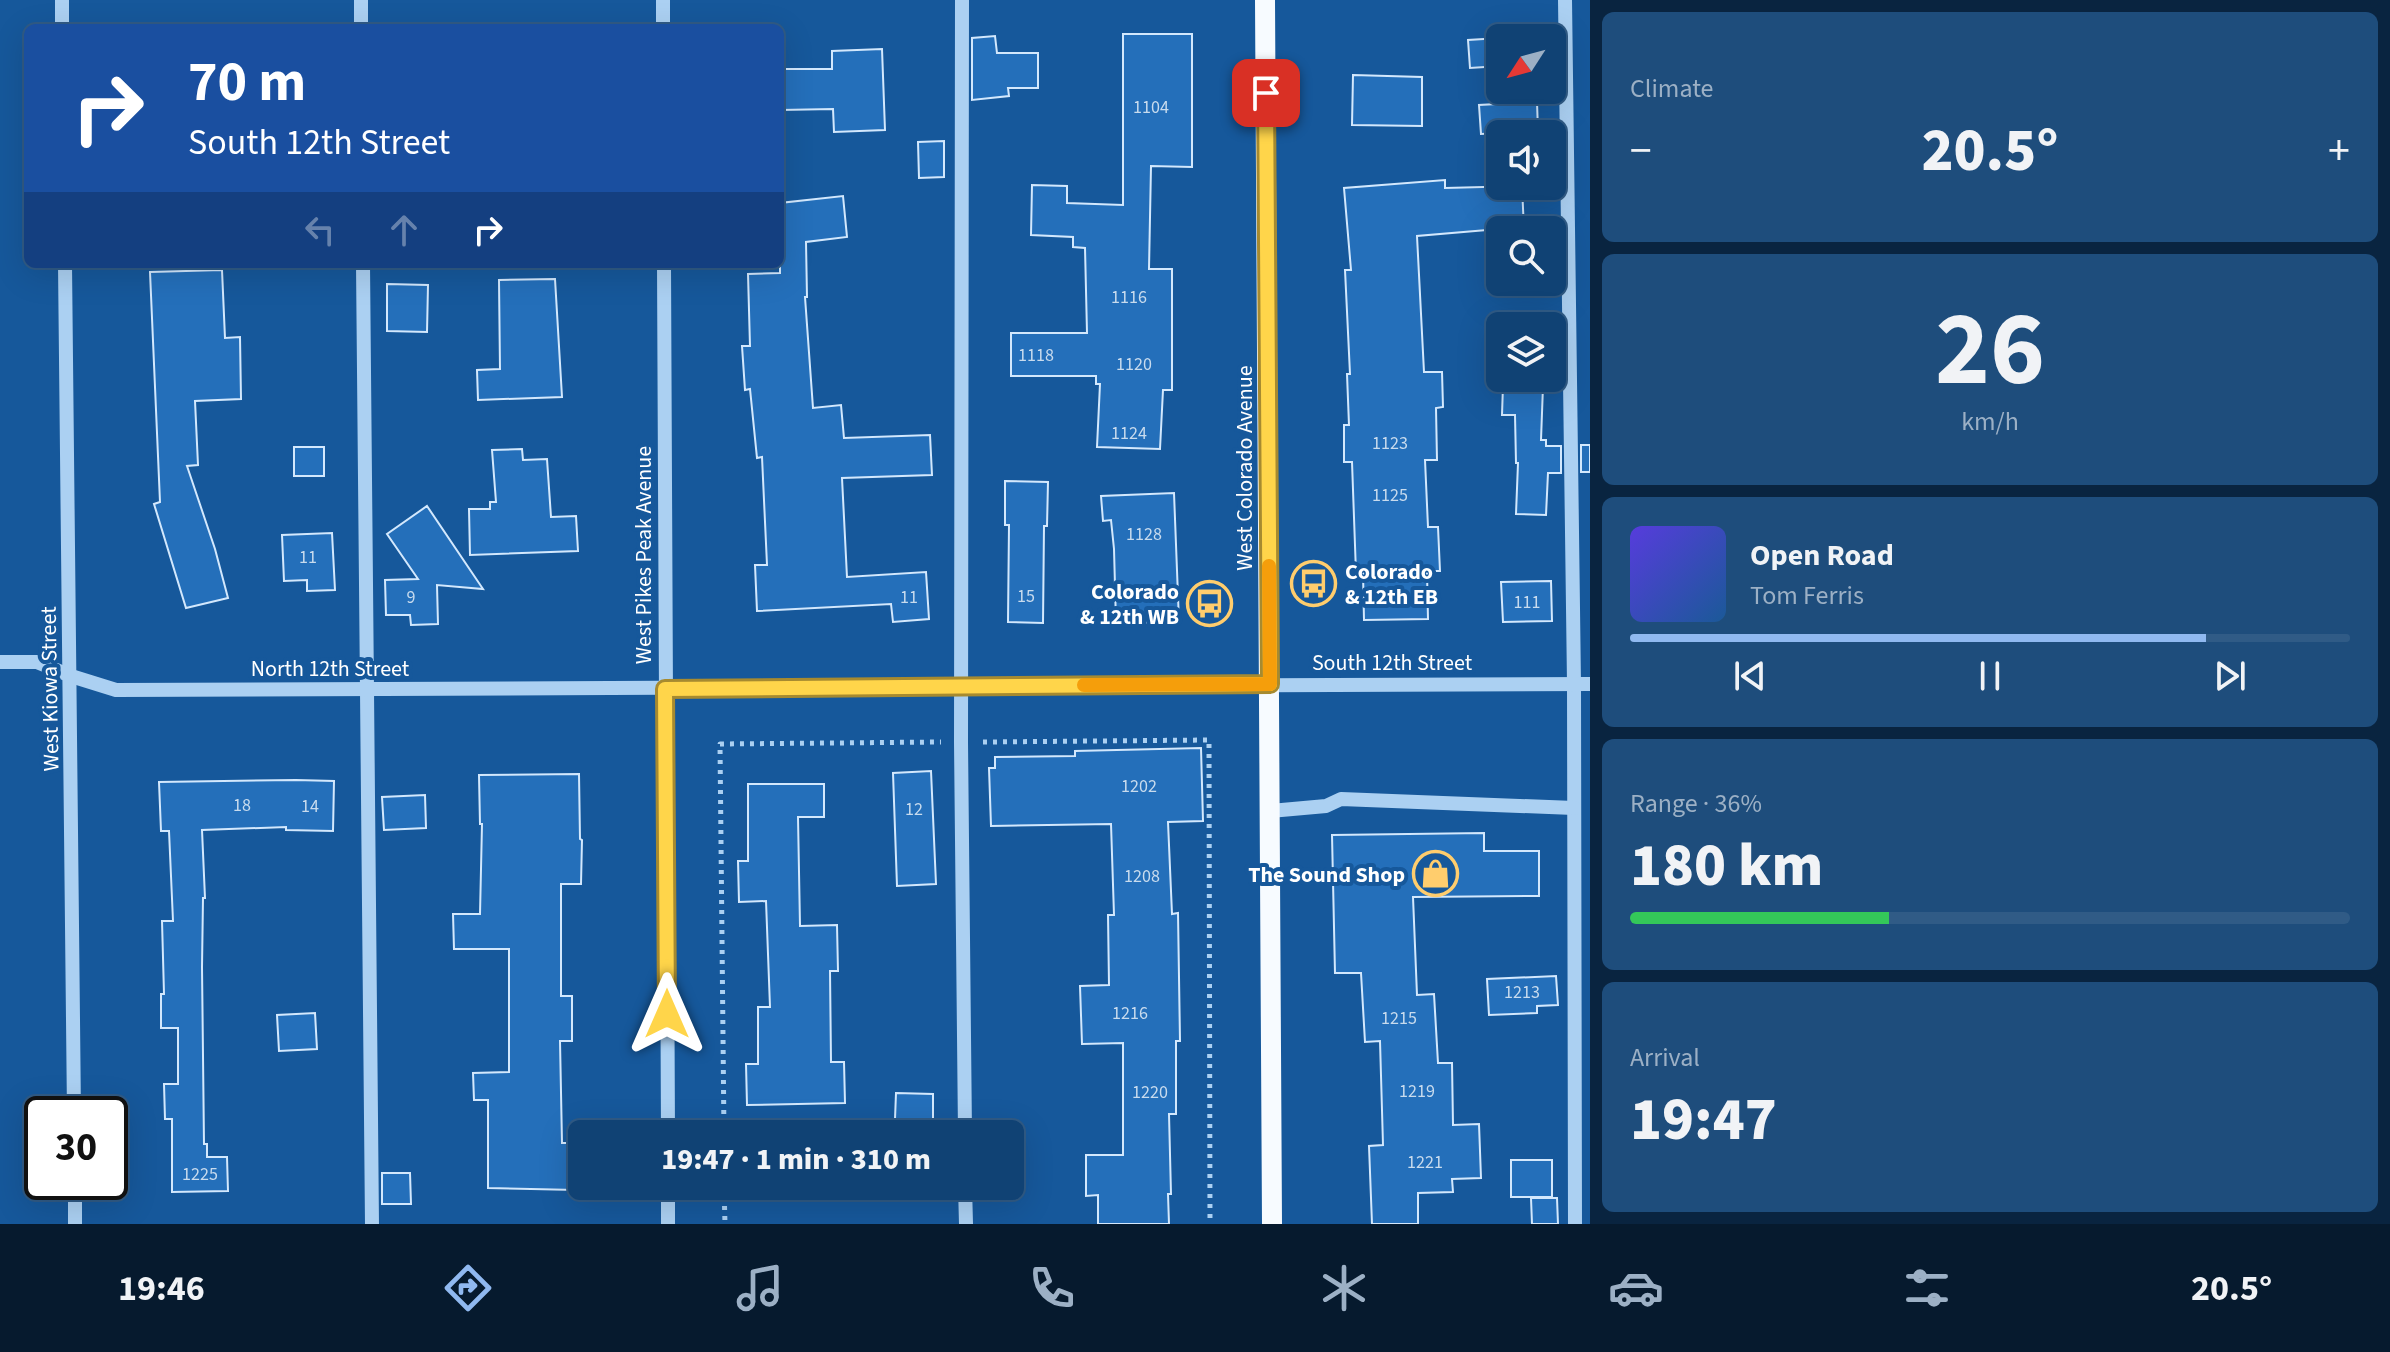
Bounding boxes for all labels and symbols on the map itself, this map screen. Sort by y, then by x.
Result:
north arrow [1486,24,1566,104]
pin [1232,59,1300,127]
house number: 1104 [1133,95,1169,120]
house number: 1116 [1111,285,1147,310]
house number: 1118 [1018,343,1054,368]
house number: 1120 [1116,352,1152,377]
street label: West Colorado Avenue [1229,365,1261,571]
house number: 1124 [1111,421,1147,446]
house number: 1123 [1372,431,1408,456]
street label: West Pikes Peak Avenue [628,446,660,664]
house number: 1125 [1372,483,1408,508]
house number: 1128 [1126,522,1162,547]
house number: 11 [299,545,317,570]
place label: Colorado & 12th EB [1345,556,1438,613]
bus stop icon: Colorado & 12th EB [1290,560,1338,608]
place label: Colorado & 12th WB [1080,576,1179,633]
bus stop icon: Colorado & 12th WB [1186,580,1234,628]
house number: 15 [1017,584,1035,609]
house number: 9 [407,585,416,610]
house number: 11 [900,585,918,610]
house number: 111 [1514,590,1540,615]
street label: West Kiowa Street [33,606,67,772]
street label: South 12th Street [1312,647,1473,679]
street label: North 12th Street [251,653,410,685]
house number: 1202 [1121,774,1157,799]
house number: 18 [233,793,251,818]
house number: 14 [301,794,319,819]
house number: 12 [905,797,923,822]
shop icon: The Sound Shop [1412,850,1460,898]
place label: The Sound Shop [1248,859,1405,891]
house number: 1208 [1124,864,1160,889]
position arrow [625,972,709,1056]
house number: 1213 [1504,980,1540,1005]
house number: 1216 [1112,1001,1148,1026]
house number: 1215 [1381,1006,1417,1031]
house number: 1219 [1399,1079,1435,1104]
house number: 1220 [1132,1080,1168,1105]
speed limit sign: 30 [24,1096,128,1200]
house number: 1221 [1407,1150,1443,1175]
house number: 1225 [182,1162,218,1187]

